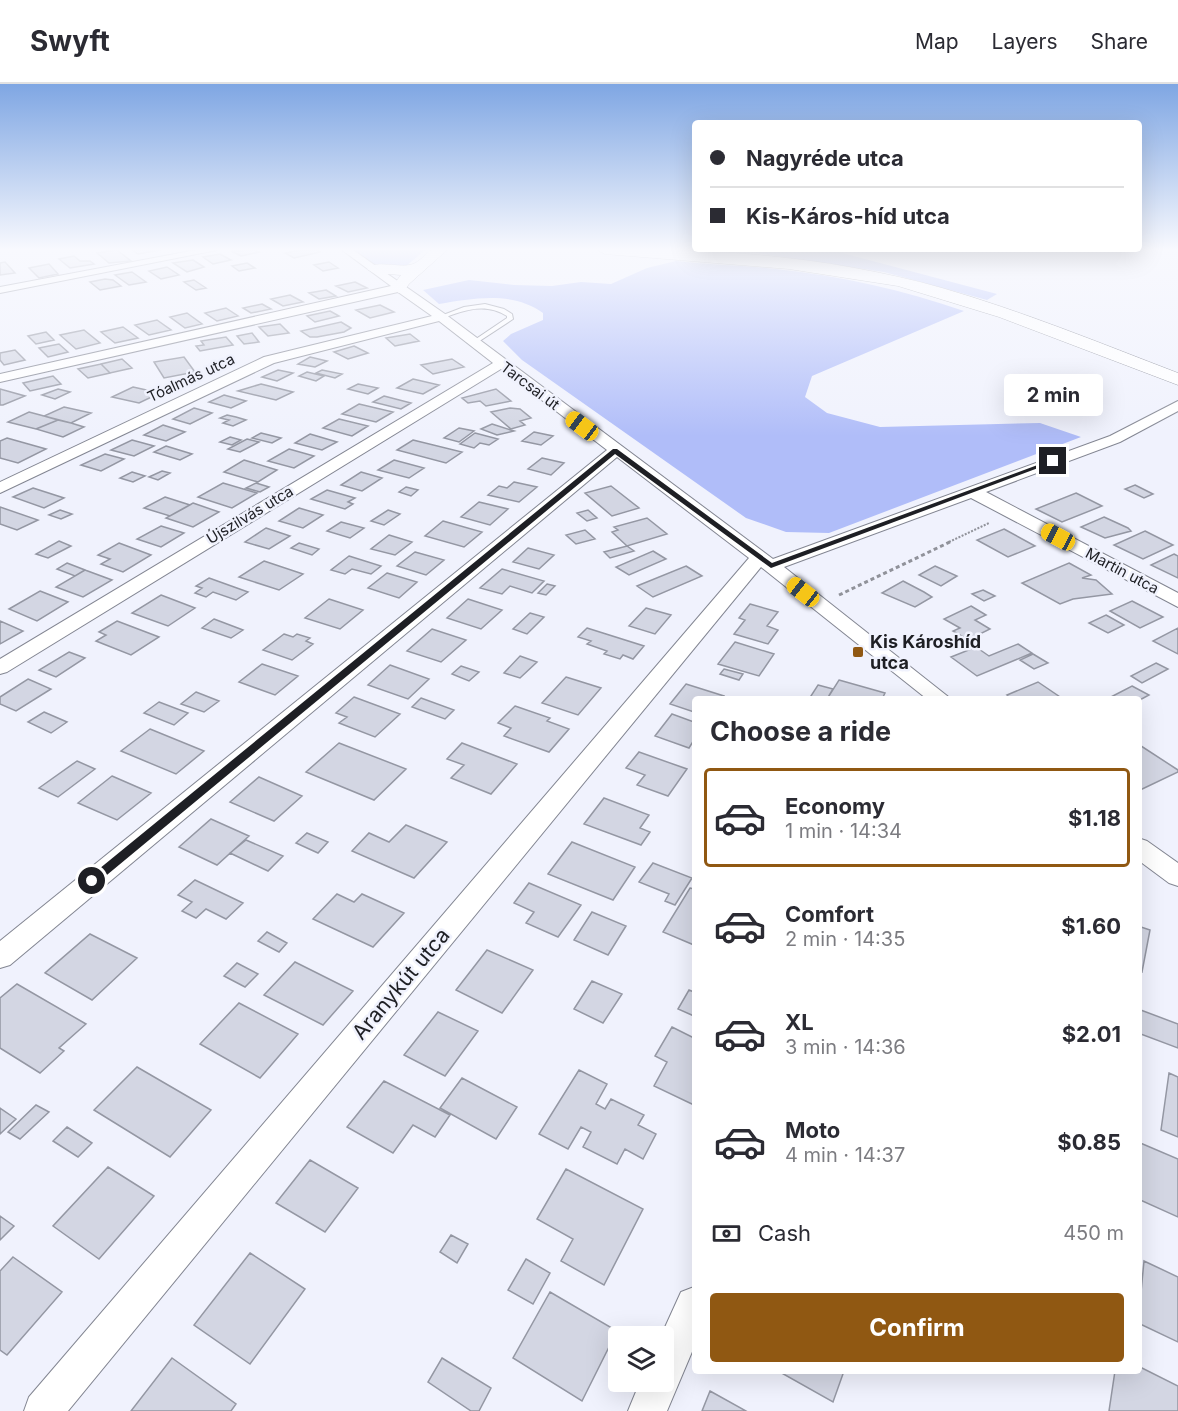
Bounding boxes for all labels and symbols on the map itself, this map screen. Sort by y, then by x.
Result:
street label: Tóalmás utca [144,349,237,406]
street label: Tarcsai út [497,357,564,414]
callout: 2 min [1004,374,1102,416]
car [562,408,602,444]
route end [1039,447,1066,474]
street label: Újszilvás utca [203,481,297,548]
car [1038,521,1078,553]
street label: Martin utca [1082,543,1162,598]
car [783,574,823,610]
place label: Kis Károshíd utca [870,631,981,673]
marker: Kis Károshíd utca [851,645,865,659]
route start [78,867,105,894]
street label: Aranykút utca [347,923,455,1045]

